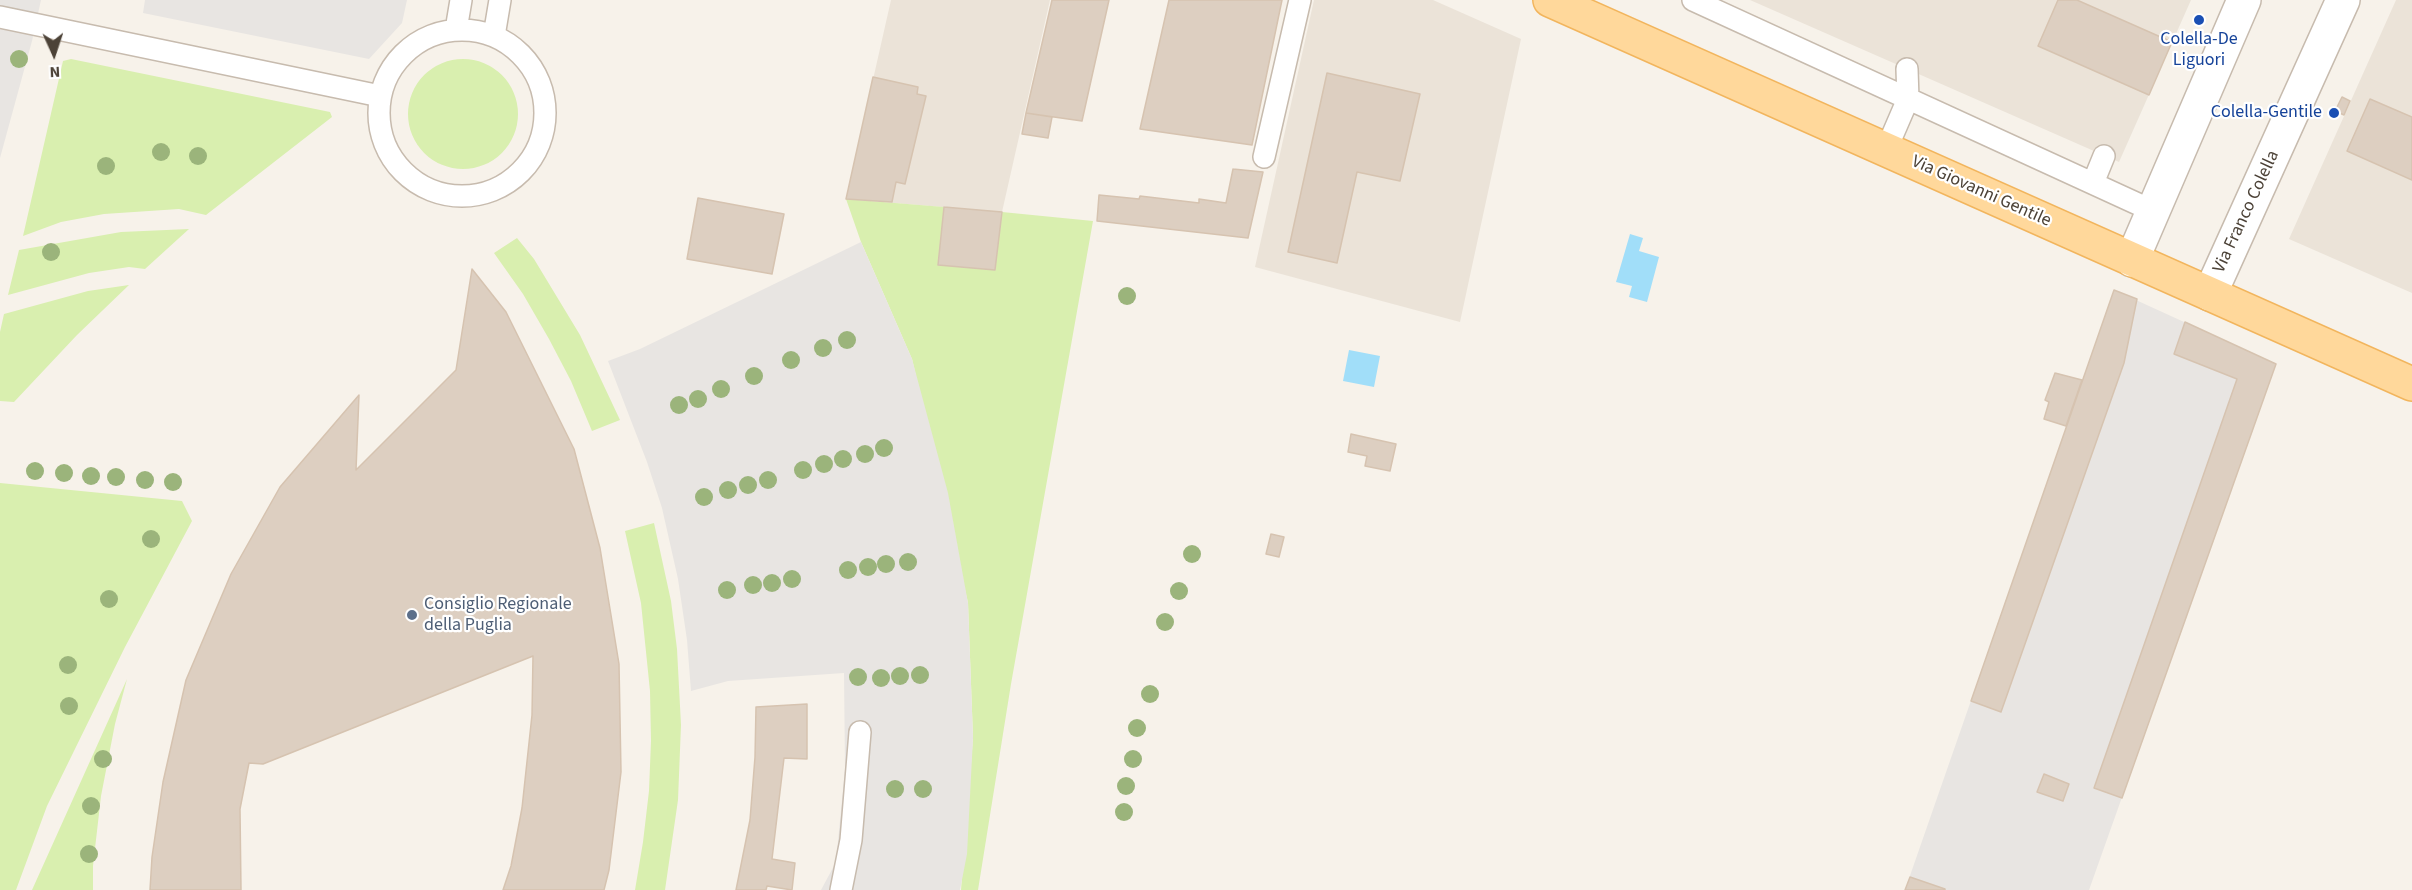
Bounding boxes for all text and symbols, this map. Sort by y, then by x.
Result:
marker: Colella-De Liguori [2192,13,2206,27]
north arrow [24,24,84,84]
place label: Colella-De Liguori [2160,29,2238,72]
text: N [49,61,61,83]
place label: Colella-Gentile [2211,102,2322,124]
marker: Colella-Gentile [2327,106,2341,120]
street label: Via Franco Colella [2209,147,2285,277]
street label: Via Giovanni Gentile [1908,152,2054,232]
place label: Consiglio Regionale della Puglia [424,594,572,636]
marker: Consiglio Regionale della Puglia [405,608,419,622]

